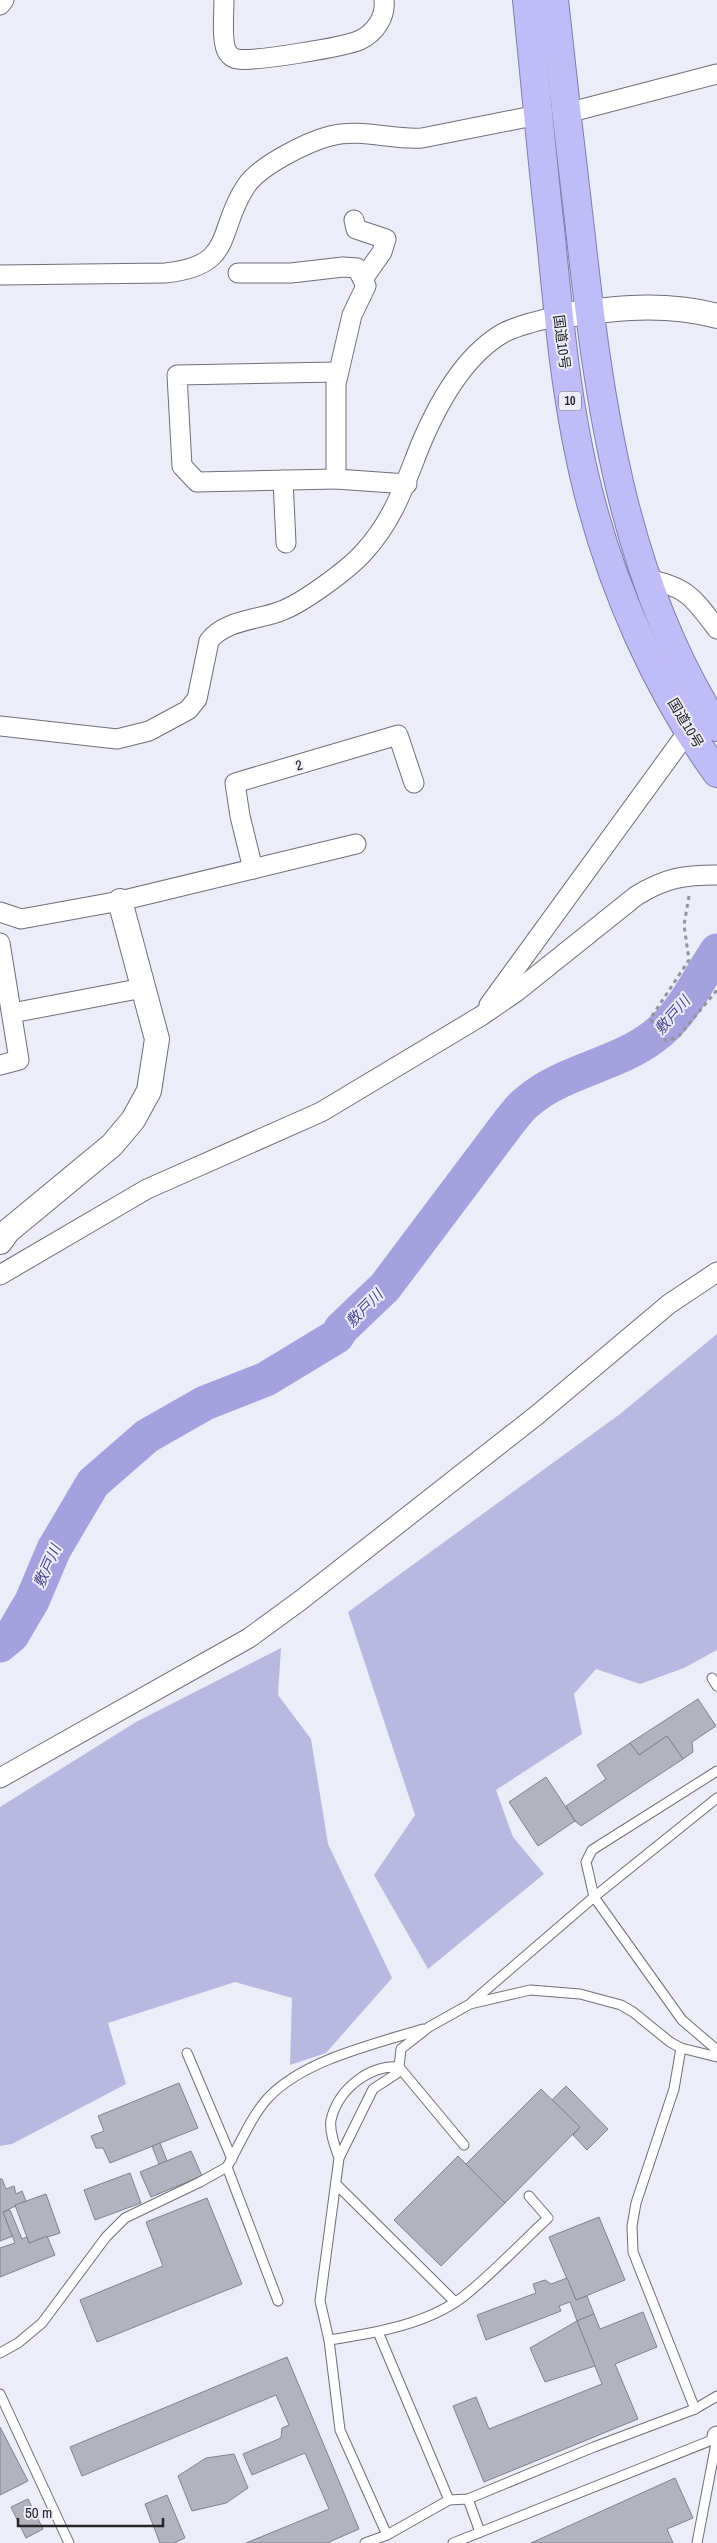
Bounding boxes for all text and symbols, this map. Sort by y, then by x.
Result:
street label: 国道10号 [550,314,574,370]
road number: 10 [559,392,581,411]
street label: 国道10号 [664,695,708,751]
street label: 2 [293,755,305,775]
water label: 敷戸川 [649,990,696,1039]
water label: 敷戸川 [341,1283,389,1331]
water label: 敷戸川 [28,1539,67,1591]
scale bar [18,2496,162,2528]
text: 50 m [25,2502,52,2523]

